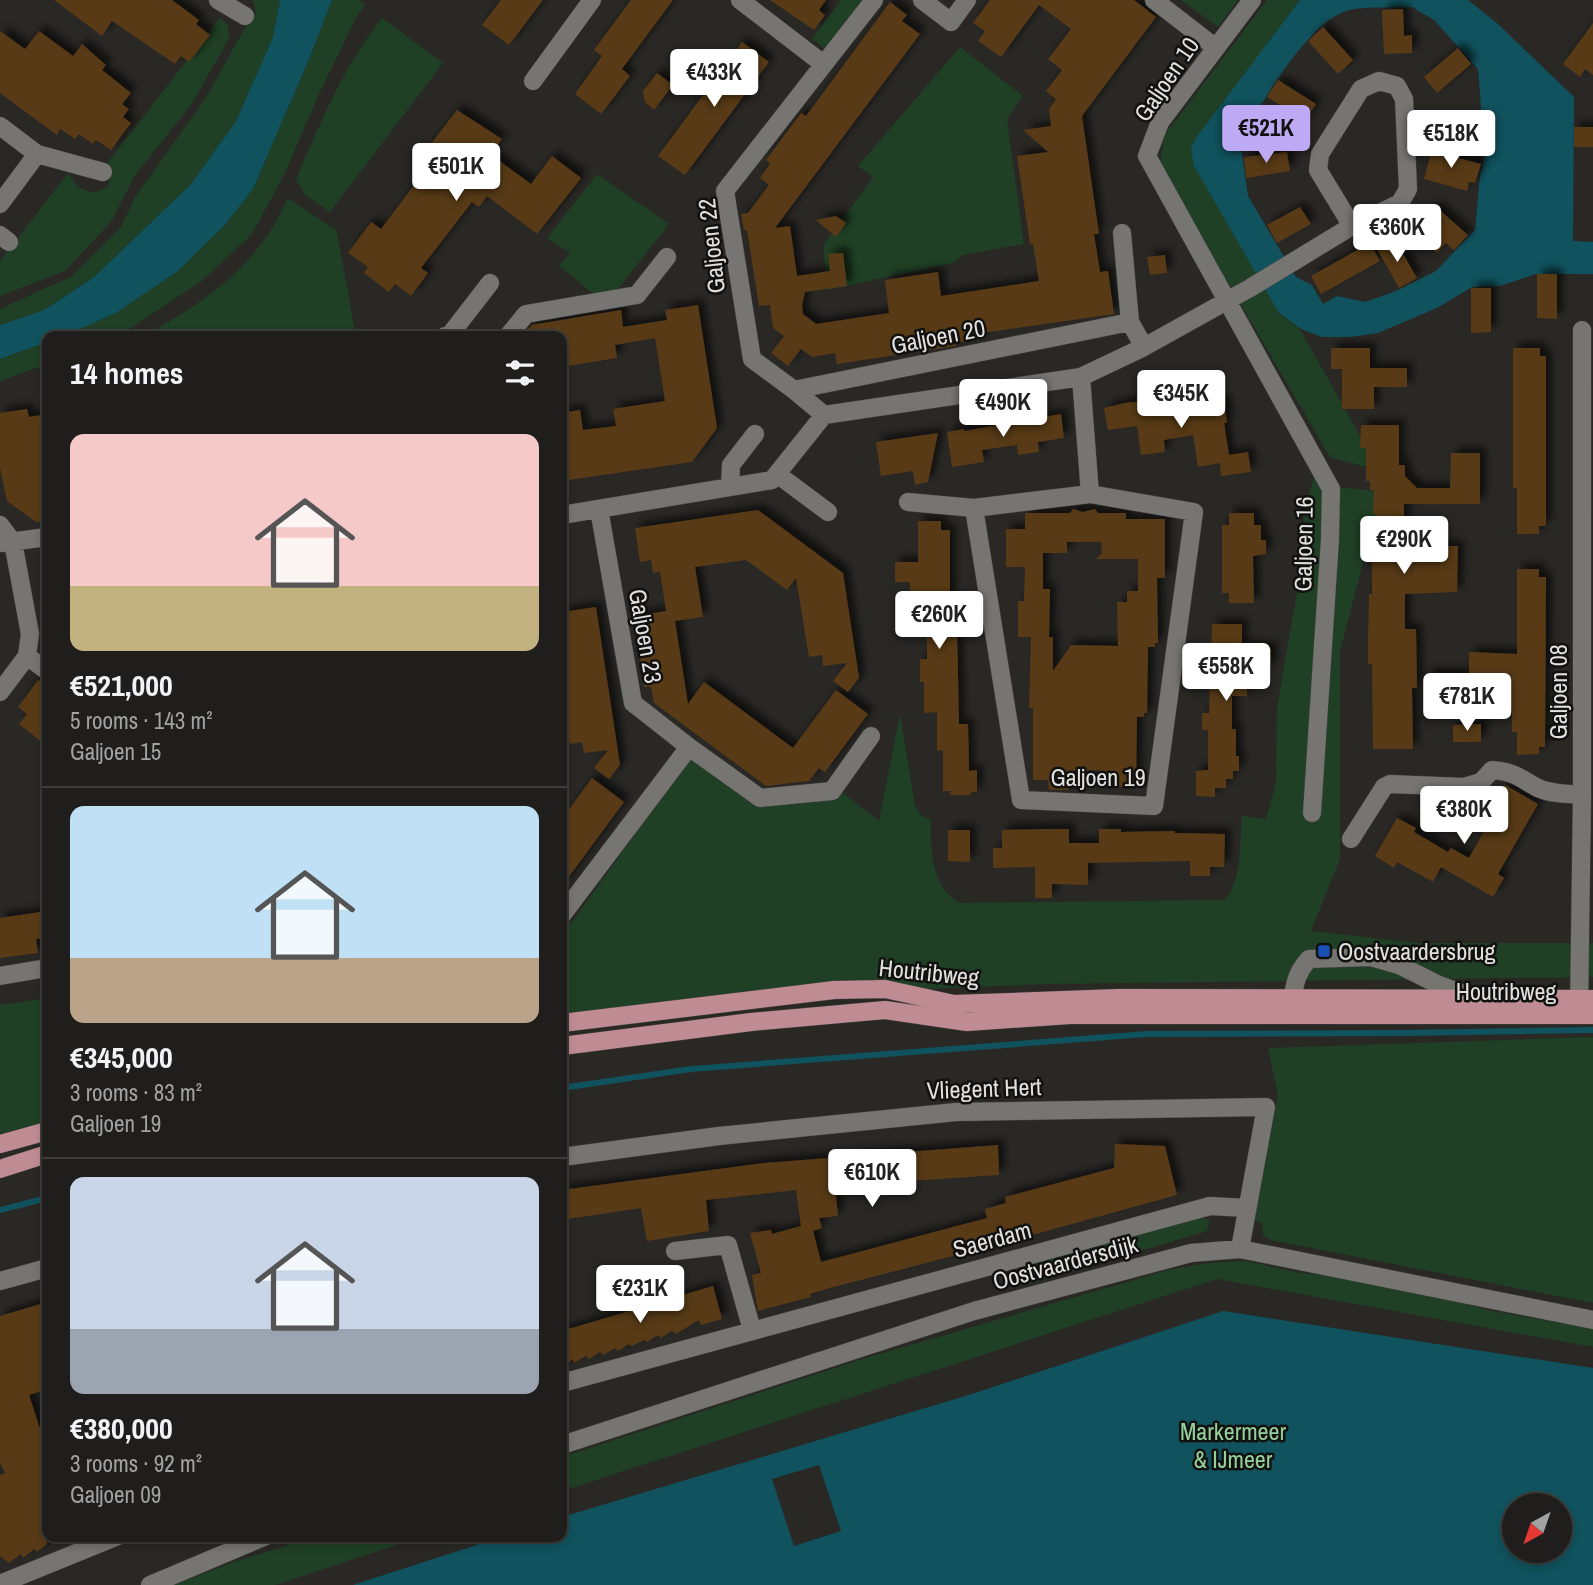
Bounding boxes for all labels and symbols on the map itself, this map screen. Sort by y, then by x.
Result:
street label: Galjoen 10 [1126,31,1206,127]
pin: €433K [665,50,763,109]
pin: €521K [1217,106,1315,165]
pin: €518K [1402,110,1500,170]
pin: €501K [407,144,505,203]
street label: Galjoen 22 [690,197,732,295]
pin: €360K [1348,204,1446,264]
street label: Galjoen 20 [888,311,988,361]
pin: €345K [1132,370,1230,430]
pin: €490K [954,380,1052,439]
street label: Galjoen 16 [1286,496,1320,592]
pin: €290K [1355,516,1453,576]
street label: Galjoen 23 [622,586,670,686]
pin: €260K [890,592,988,651]
pin: €558K [1177,644,1275,703]
street label: Galjoen 08 [1542,644,1574,740]
pin: €781K [1418,674,1516,733]
street label: Galjoen 19 [1050,761,1146,793]
pin: €380K [1415,786,1513,846]
place label: Oostvaardersbrug [1338,935,1496,967]
marker: Oostvaardersbrug [1316,943,1332,959]
street label: Houtribweg [877,951,981,993]
street label: Houtribweg [1456,975,1556,1007]
street label: Vliegent Hert [926,1070,1042,1106]
pin: €610K [823,1150,921,1209]
street label: Saerdam [949,1213,1035,1265]
street label: Oostvaardersdijk [989,1227,1141,1297]
pin: €231K [591,1266,689,1325]
park label: Markermeer & IJmeer [1180,1415,1286,1475]
north arrow [1502,1493,1572,1563]

